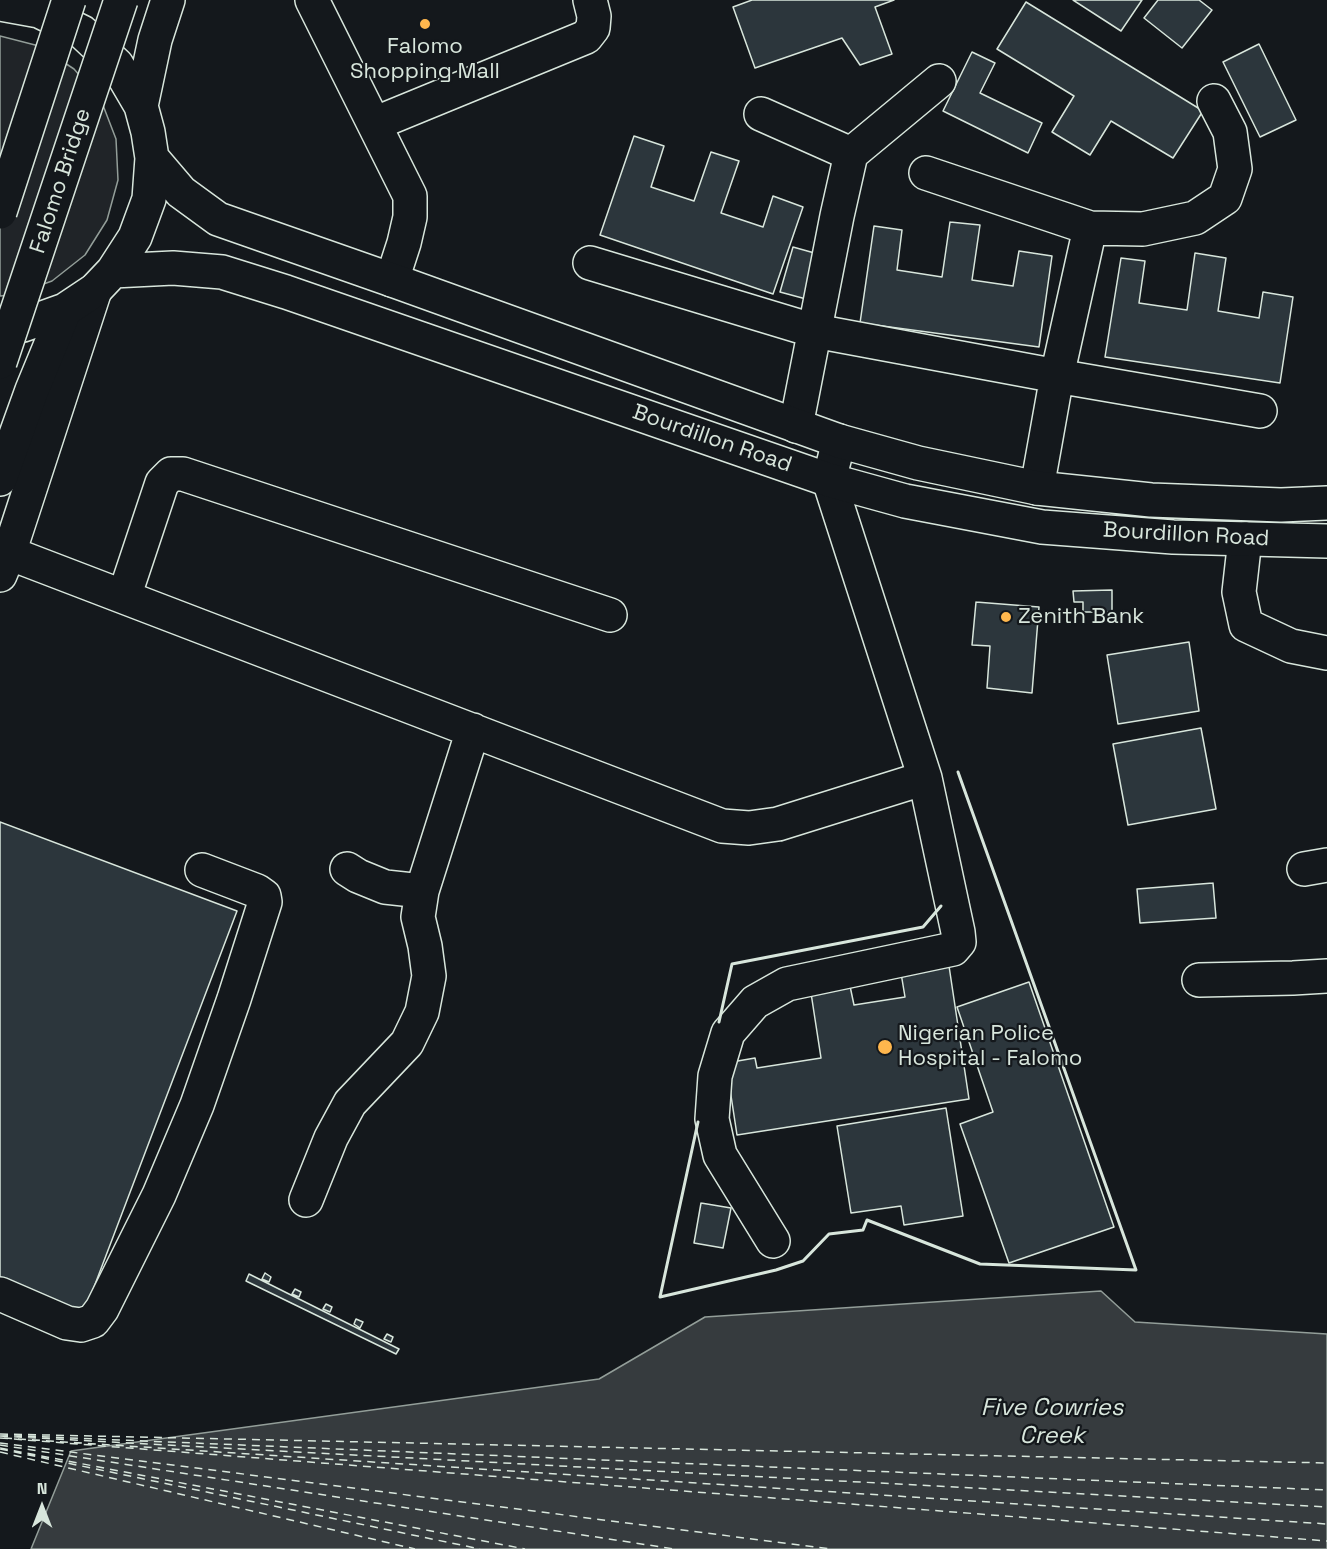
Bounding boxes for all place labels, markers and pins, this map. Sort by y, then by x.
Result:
marker: Falomo Shopping Mall [418,17,432,31]
place label: Falomo Shopping Mall [350,34,500,86]
place label: Zenith Bank [1018,604,1144,630]
marker: Zenith Bank [999,610,1013,624]
place label: Nigerian Police Hospital - Falomo [898,1021,1082,1072]
marker: Nigerian Police Hospital - Falomo [876,1038,894,1056]

